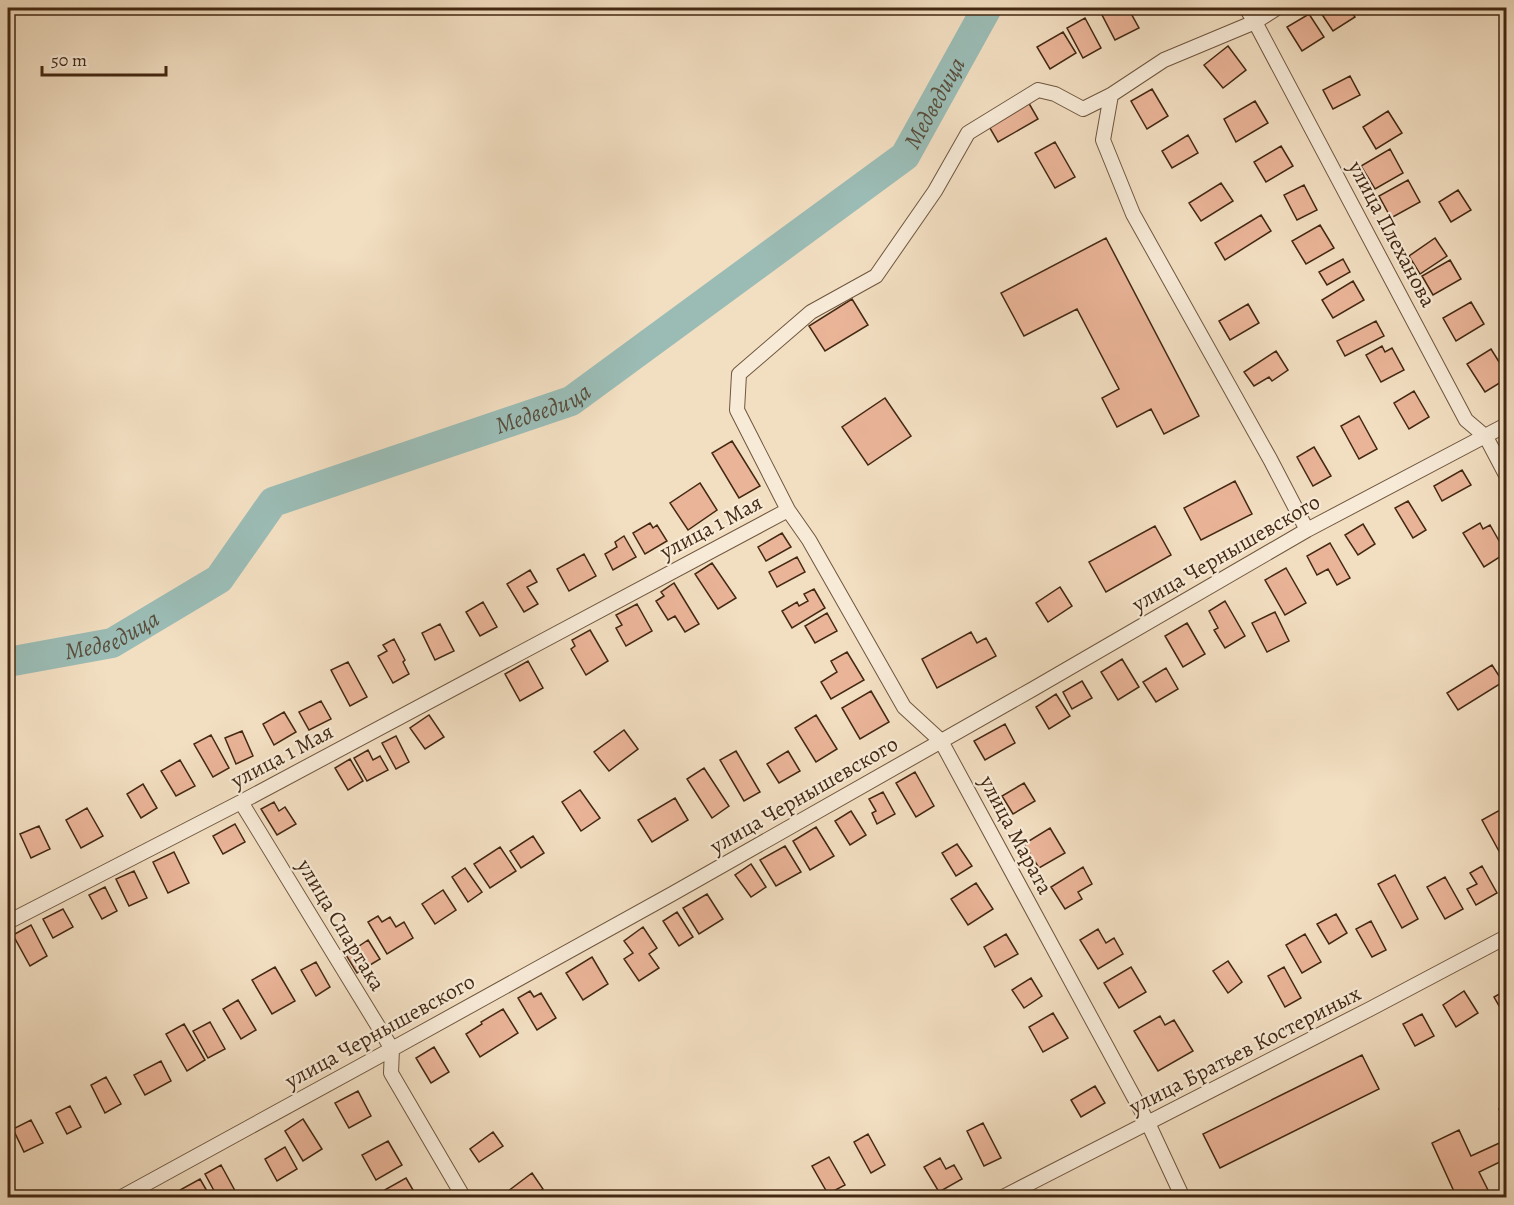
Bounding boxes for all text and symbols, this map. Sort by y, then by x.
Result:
scale bar [42,39,166,77]
text: 50 m [51,48,87,72]
water label: Медведица [896,51,973,155]
street label: улица Плеханова [1340,155,1444,313]
water label: Медведица [491,376,598,442]
street label: улица Чернышевского [1126,487,1326,620]
street label: улица 1 Мая [654,488,767,567]
water label: Медведица [62,602,165,667]
street label: улица 1 Мая [225,717,338,796]
street label: улица Чернышевского [704,729,904,862]
street label: улица Марата [972,769,1060,901]
street label: улица Спартака [289,853,393,997]
street label: улица Чернышевского [279,966,480,1096]
street label: улица Братьев Костериных [1123,978,1366,1122]

